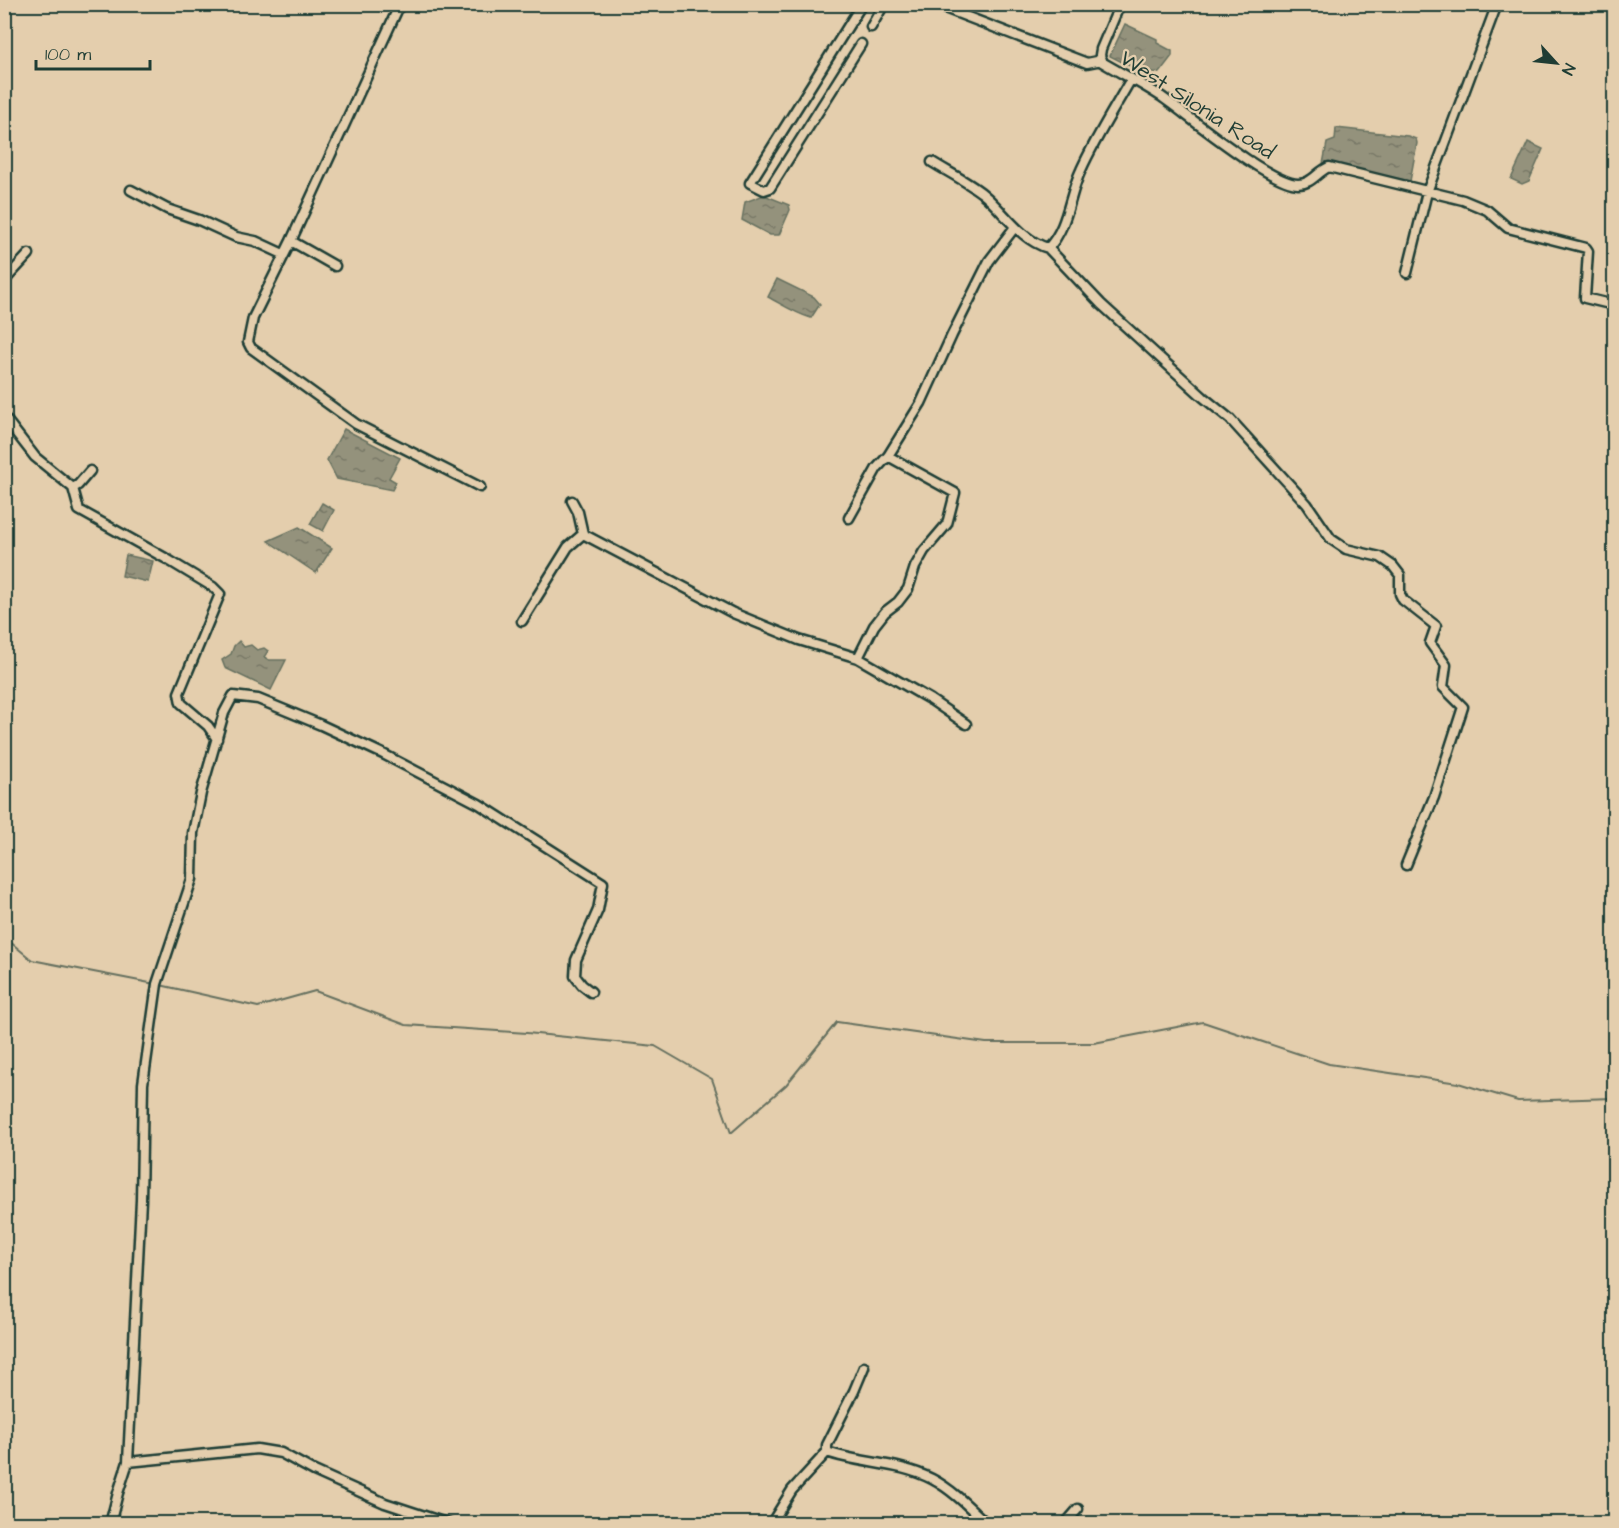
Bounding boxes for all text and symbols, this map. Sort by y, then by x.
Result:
scale bar [36,33,150,71]
north arrow [1526,33,1586,93]
text: 100 m [45,42,91,67]
street label: West Silonia Road [1113,43,1281,167]
text: N [1556,60,1581,79]

